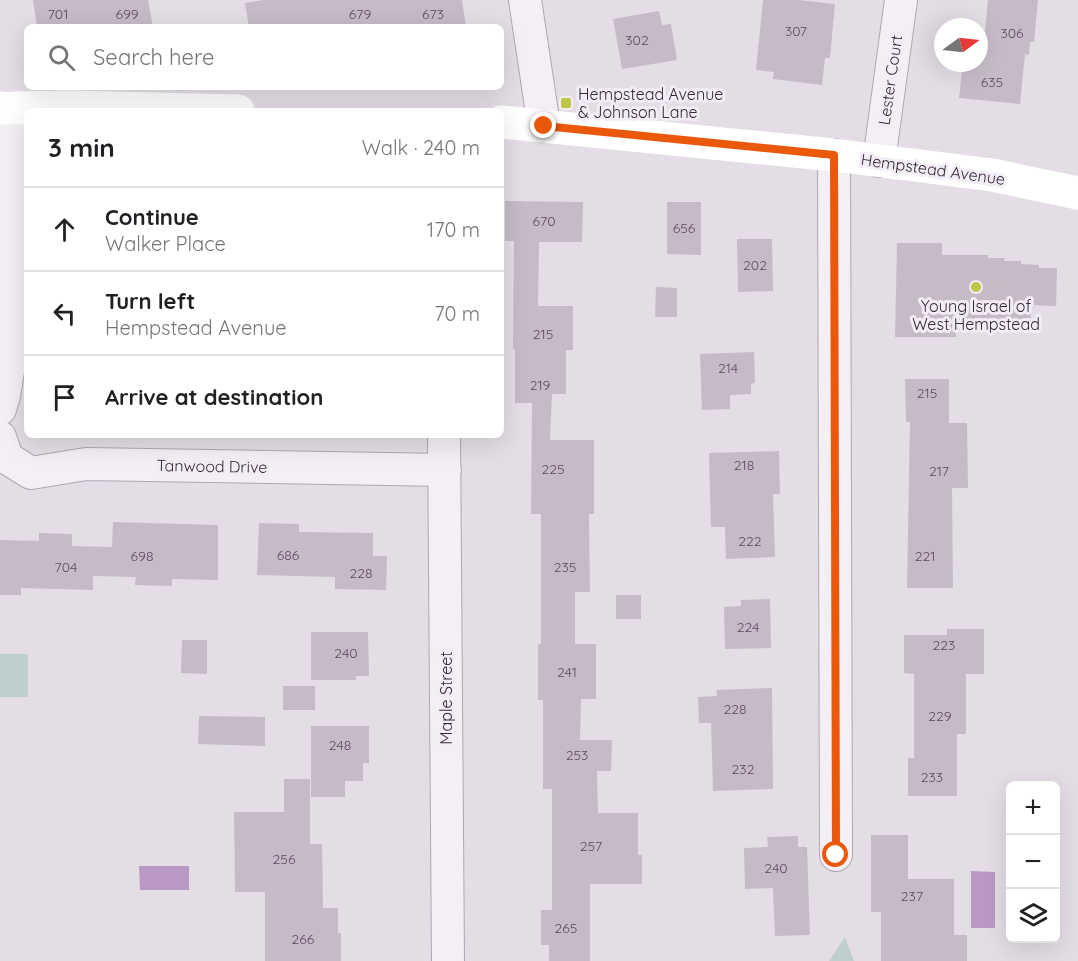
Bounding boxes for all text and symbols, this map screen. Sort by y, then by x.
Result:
house number: 701 [48,5,68,23]
house number: 699 [115,5,139,23]
house number: 679 [349,5,371,23]
house number: 673 [422,5,444,23]
north arrow [934,18,988,72]
house number: 307 [785,22,807,40]
search box [24,24,504,90]
house number: 306 [1000,24,1024,42]
house number: 302 [625,31,649,49]
street label: Lester Court [874,34,906,126]
icon: search [45,41,78,74]
text: Search here [93,43,214,71]
house number: 635 [981,73,1003,91]
place label: Hempstead Avenue & Johnson Lane [578,84,723,122]
marker: Hempstead Avenue & Johnson Lane [559,96,573,110]
route end [530,112,556,138]
text: 3 min [48,131,115,164]
text: Walk · 240 m [362,135,480,160]
street label: Hempstead Avenue [860,149,1006,189]
text: Continue [105,203,199,231]
house number: 670 [532,212,556,230]
icon: ahead [48,213,81,246]
text: 170 m [427,217,480,242]
house number: 656 [673,219,696,237]
text: Walker Place [105,231,226,256]
house number: 202 [743,256,767,274]
marker: Young Israel of West Hempstead [969,280,983,294]
text: Turn left [105,287,195,315]
place label: Young Israel of West Hempstead [912,296,1040,334]
icon: left [48,297,81,330]
text: 70 m [434,301,480,326]
text: Hempstead Avenue [105,315,287,340]
house number: 215 [533,325,553,343]
house number: 214 [718,359,738,377]
house number: 219 [530,376,551,394]
icon: arrive [48,381,81,414]
text: Arrive at destination [105,383,323,411]
house number: 215 [917,384,937,402]
street label: Tanwood Drive [156,455,268,477]
house number: 218 [734,456,754,474]
house number: 225 [541,460,565,478]
house number: 217 [929,462,949,480]
house number: 222 [738,532,762,550]
house number: 686 [277,546,300,564]
house number: 698 [131,547,153,565]
house number: 221 [915,547,935,565]
house number: 704 [55,558,77,576]
house number: 235 [554,558,576,576]
house number: 228 [349,564,373,582]
house number: 224 [737,618,759,636]
house number: 223 [933,636,955,654]
house number: 240 [334,644,358,662]
street label: Maple Street [436,651,456,745]
house number: 241 [557,663,577,681]
house number: 228 [723,700,747,718]
house number: 229 [928,707,952,725]
house number: 248 [329,736,351,754]
house number: 253 [566,746,588,764]
house number: 232 [732,760,755,778]
house number: 233 [921,768,943,786]
map controls [1006,781,1060,943]
button: + [1006,781,1060,835]
button: − [1006,835,1060,889]
house number: 257 [580,837,602,855]
route start [822,841,848,867]
house number: 256 [273,850,296,868]
house number: 240 [764,859,788,877]
house number: 237 [901,887,923,905]
button: layers [1006,889,1060,943]
house number: 265 [555,919,577,937]
house number: 266 [292,930,315,948]

